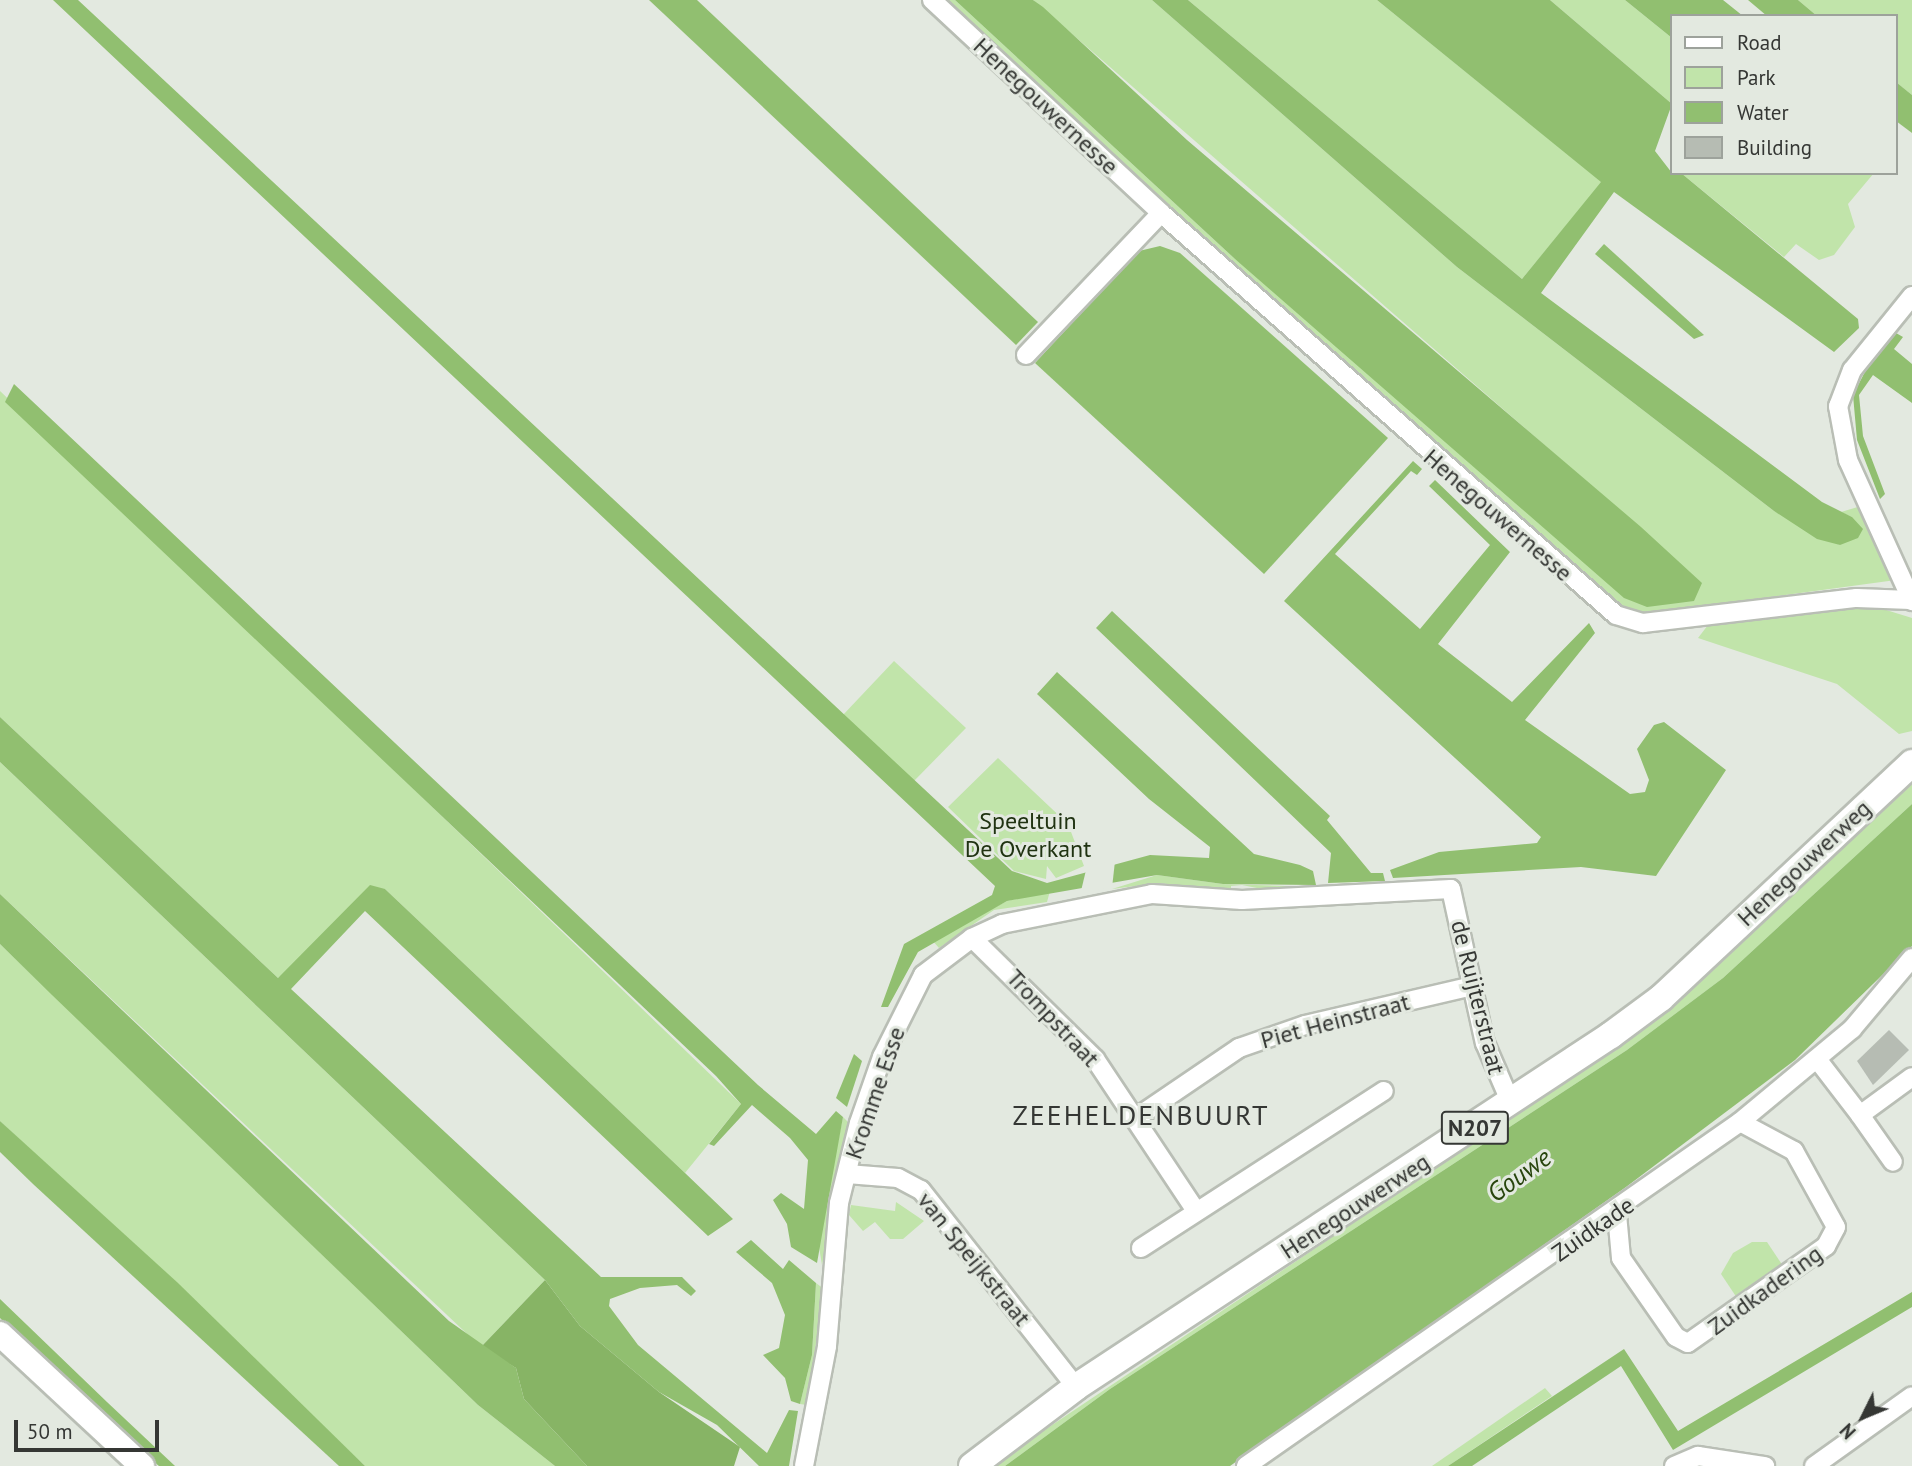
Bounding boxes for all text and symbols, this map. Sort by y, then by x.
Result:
legend [1671,14,1898,175]
text: Road [1737,29,1781,56]
street label: Henegouwernesse [968,32,1124,180]
text: Park [1737,64,1776,91]
text: Water [1737,99,1789,126]
text: Building [1737,134,1812,161]
street label: Henegouwernesse [1418,443,1578,587]
street label: Henegouwerweg [1731,794,1877,932]
park label: Speeltuin De Overkant [965,807,1091,863]
street label: de Ruijterstraat [1445,917,1511,1077]
street label: Trompstraat [1001,963,1105,1073]
street label: Piet Heinstraat [1257,987,1413,1055]
street label: Kromme Esse [839,1023,911,1163]
district label: ZEEHELDENBUURT [1014,1098,1268,1132]
road number: N207 [1440,1108,1510,1148]
water label: Gouwe [1481,1141,1557,1209]
street label: Henegouwerweg [1275,1147,1435,1265]
street label: van Speijkstraat [911,1186,1037,1332]
street label: Zuidkade [1547,1190,1639,1268]
street label: Zuidkadering [1702,1239,1828,1341]
north arrow [1828,1382,1898,1452]
scale bar [18,1406,163,1450]
text: 50 m [27,1418,73,1445]
text: N [1835,1419,1861,1444]

